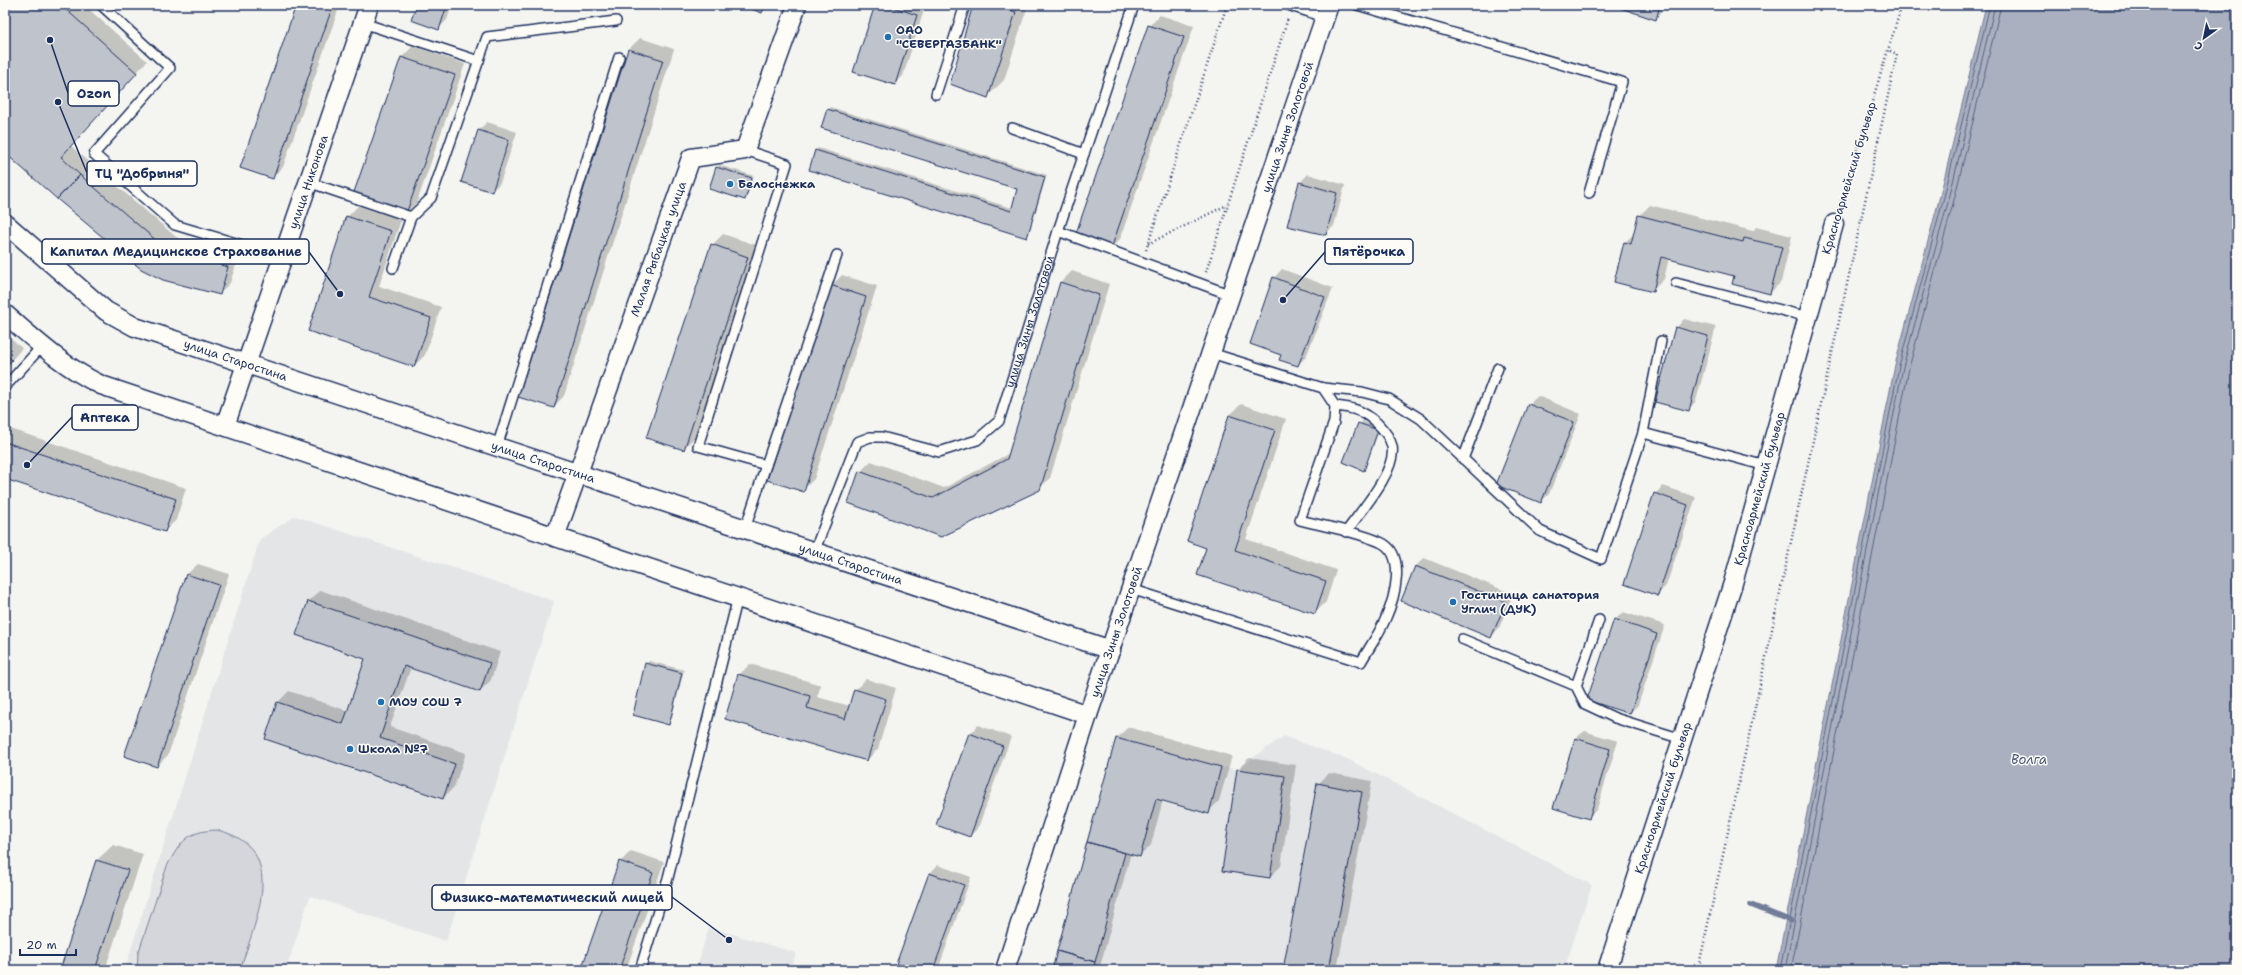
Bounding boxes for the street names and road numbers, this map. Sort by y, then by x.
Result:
street label: улица Зины Золотовой [1258,59,1317,195]
street label: Красноармейский бульвар [1818,99,1880,256]
street label: улица Никонова [285,132,332,231]
street label: Малая Рыбацкая улица [627,179,690,319]
street label: улица Зины Золотовой [1002,253,1058,390]
street label: улица Старостина [182,336,290,385]
street label: Красноармейский бульвар [1730,410,1789,567]
street label: улица Старостина [489,437,598,487]
street label: улица Старостина [797,539,905,589]
street label: улица Зины Золотовой [1087,564,1146,700]
street label: Красноармейский бульвар [1631,720,1695,876]

